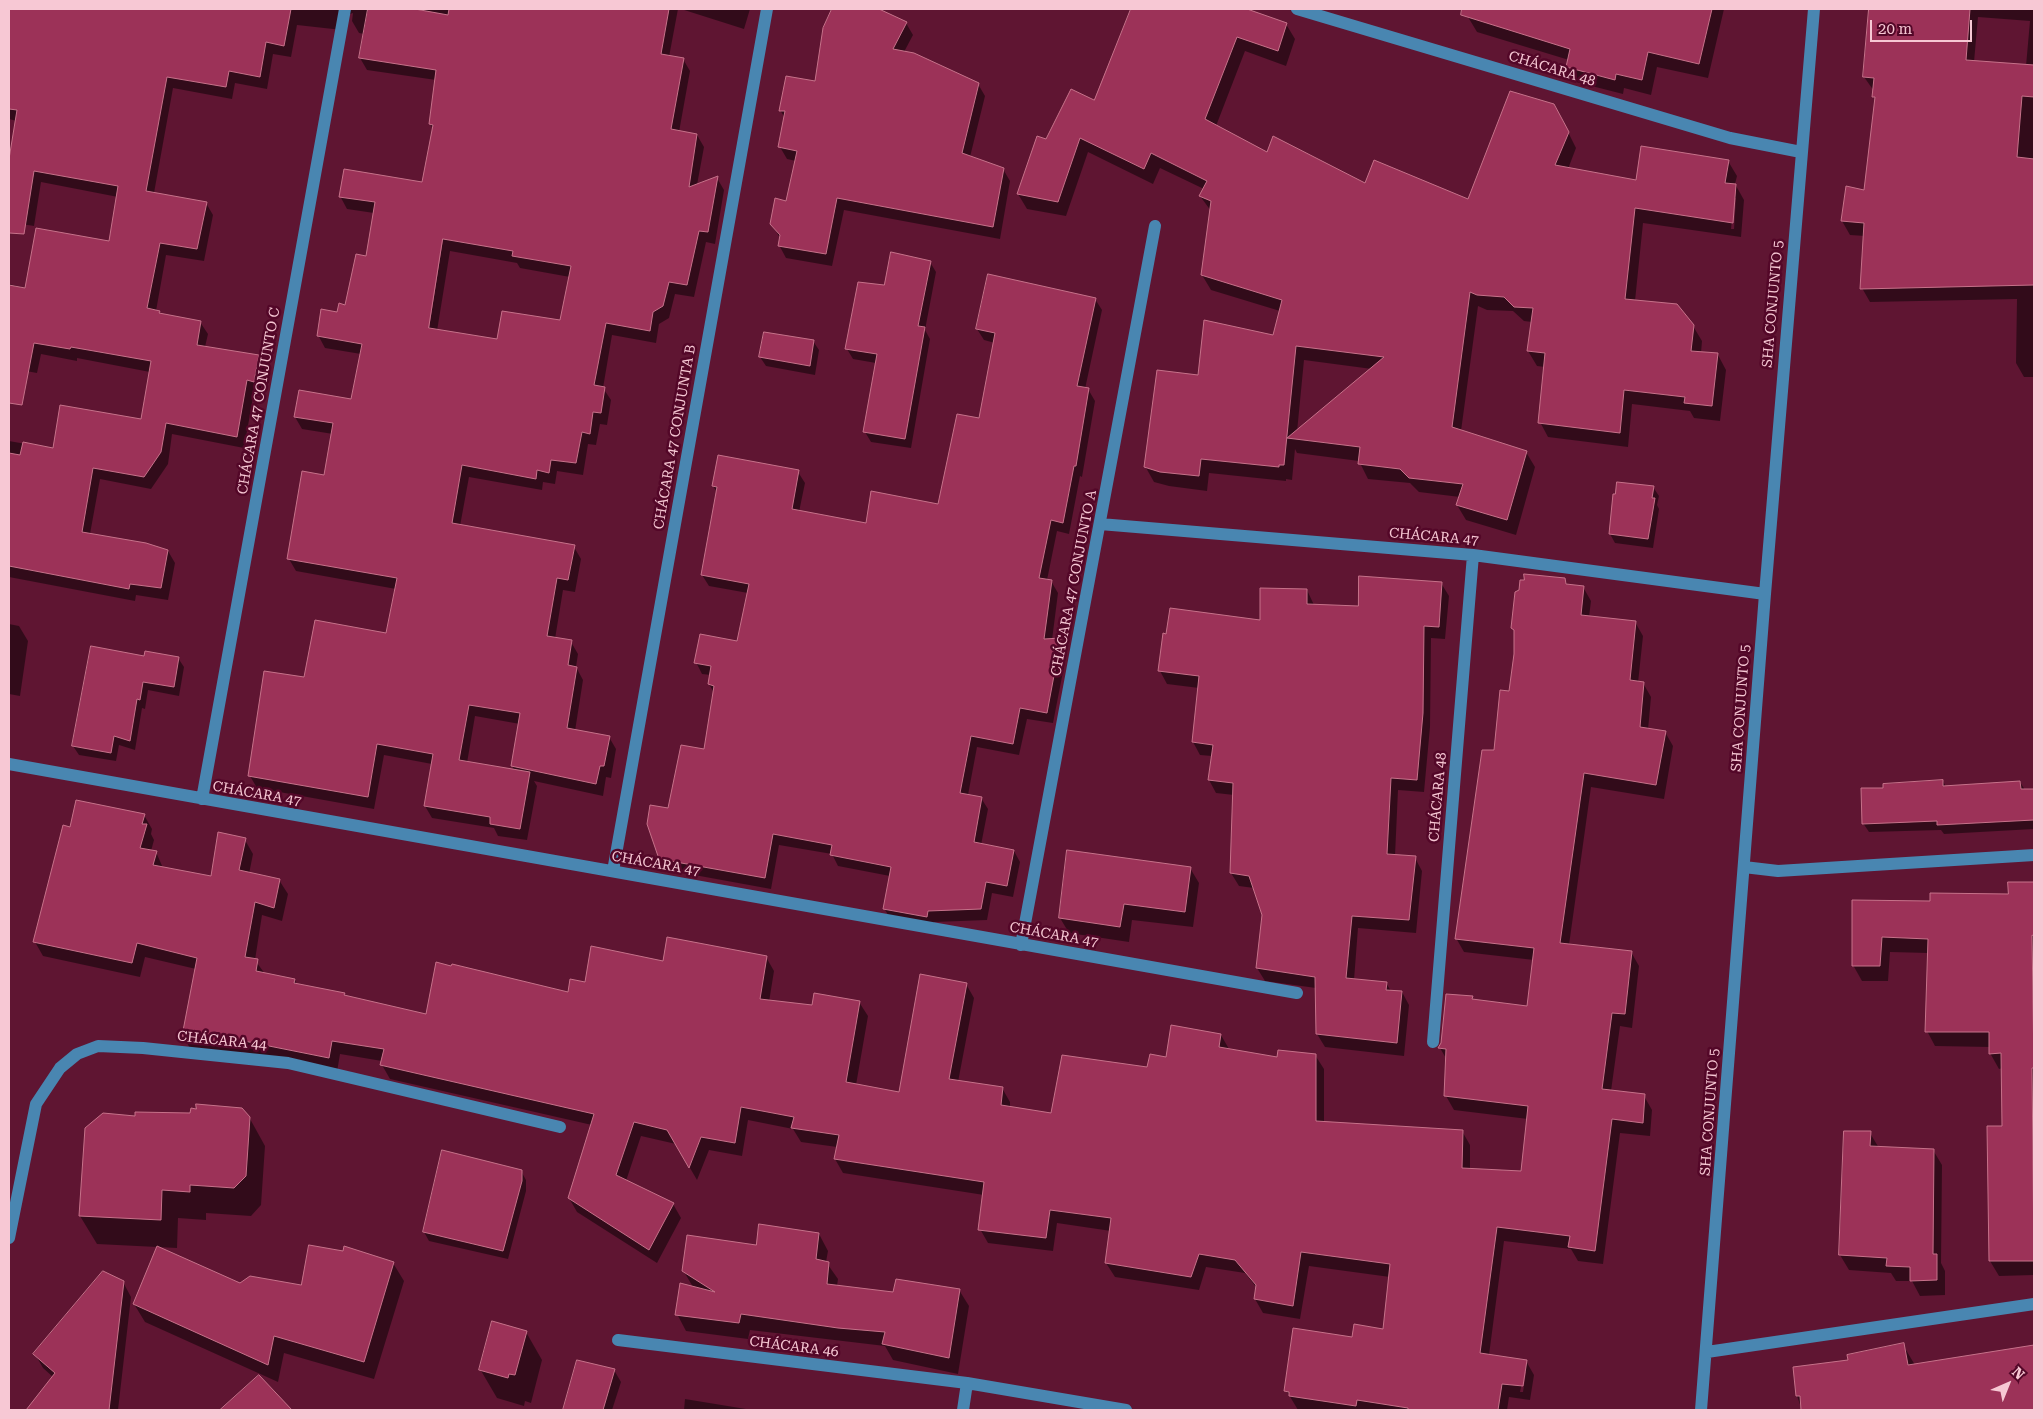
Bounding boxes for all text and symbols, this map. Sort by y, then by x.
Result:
scale bar [1873,10,1976,42]
text: 20 m [1878,20,1912,38]
street label: CHÁCARA 48 [1507,48,1597,90]
street label: SHA CONJUNTO 5 [1759,240,1787,368]
street label: CHÁCARA 47 CONJUNTO C [234,306,284,496]
street label: CHÁCARA 47 CONJUNTA B [650,343,700,531]
street label: CHÁCARA 47 CONJUNTO A [1048,488,1100,678]
street label: CHÁCARA 47 [1388,525,1480,549]
street label: SHA CONJUNTO 5 [1728,644,1754,772]
street label: CHÁCARA 48 [1426,751,1450,843]
street label: CHÁCARA 47 [211,778,303,810]
street label: CHÁCARA 47 [610,848,702,880]
street label: CHÁCARA 47 [1008,919,1100,951]
street label: CHÁCARA 44 [176,1028,268,1054]
street label: SHA CONJUNTO 5 [1697,1048,1723,1176]
street label: CHÁCARA 46 [748,1333,840,1361]
north arrow [1983,1359,2033,1409]
text: N [2009,1364,2028,1383]

